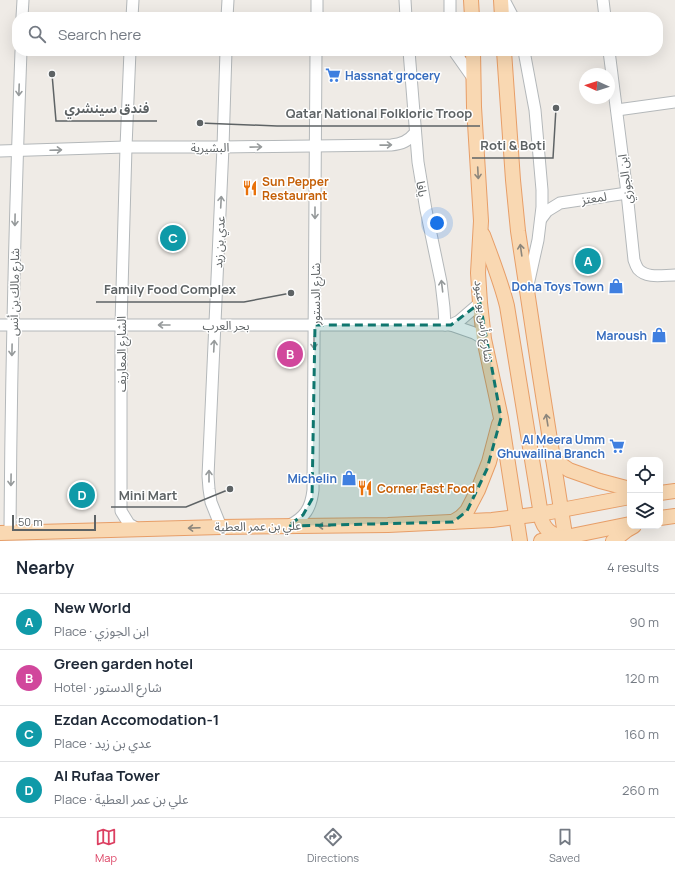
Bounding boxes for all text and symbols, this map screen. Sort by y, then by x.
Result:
search box [12,12,663,56]
icon: search [26,23,48,45]
text: Search here [58,24,141,45]
supermarket icon: Hassnat grocery [324,66,342,84]
place label: Hassnat grocery [345,67,441,84]
north arrow [579,68,615,104]
one-way arrow [16,83,23,96]
callout: فندق سينشري [56,96,157,121]
text: فندق سينشري [65,99,150,119]
callout: Qatar National Folkloric Troop [277,101,480,126]
text: Qatar National Folkloric Troop [286,104,472,122]
callout: Roti & Boti [472,133,553,158]
text: Roti & Boti [480,136,546,154]
street label: البشيرية [191,139,229,156]
one-way arrow [379,141,392,149]
one-way arrow [249,143,262,150]
one-way arrow [49,146,62,153]
street label: ابن الجوزي [613,153,638,205]
one-way arrow [475,166,482,179]
place label: Sun Pepper Restaurant [262,173,329,204]
restaurant icon: Sun Pepper Restaurant [241,179,259,197]
street label: يافا [412,180,432,198]
street label: لمعتز [579,188,608,209]
one-way arrow [217,196,225,209]
one-way arrow [311,206,319,219]
one-way arrow [11,213,19,226]
your location [427,213,447,233]
street label: عدي بن زيد [209,215,231,269]
pin: C [160,223,186,253]
one-way arrow [517,244,525,257]
pin: A [575,246,601,276]
street label: شارع مالك بن أنس [5,248,24,336]
street label: شارع الدستور [307,263,325,326]
callout: Family Food Complex [96,277,244,302]
shop icon: Doha Toys Town [607,277,625,295]
place label: Doha Toys Town [512,278,604,295]
street label: شارع رأس بو عبود [470,279,497,363]
text: Family Food Complex [104,280,237,298]
one-way arrow [438,280,446,293]
street label: الشارع المعاريف [113,316,131,392]
street label: بحر العرب [203,317,249,334]
one-way arrow [158,321,171,329]
shop icon: Maroush [650,326,668,344]
place label: Maroush [596,327,647,344]
one-way arrow [311,336,318,349]
pin: B [277,339,303,369]
one-way arrow [211,340,218,353]
one-way arrow [9,343,16,356]
one-way arrow [542,414,550,427]
place label: Al Meera Umm Ghuwailina Branch [497,431,605,462]
supermarket icon: Al Meera Umm Ghuwailina Branch [608,437,626,455]
map controls [627,457,663,529]
button: locate [627,457,663,493]
shop icon: Michelin [340,469,358,487]
one-way arrow [205,470,213,483]
place label: Michelin [287,470,337,487]
one-way arrow [7,473,15,486]
restaurant icon: Corner Fast Food [356,479,374,497]
pin: D [69,480,95,510]
place label: Corner Fast Food [377,480,475,497]
callout: Mini Mart [111,482,186,507]
text: Mini Mart [119,486,178,504]
button: layers [627,493,663,529]
scale bar [12,513,96,532]
text: 50 m [18,514,43,529]
street label: علي بن عمر العطية [215,517,301,537]
one-way arrow [318,522,331,529]
one-way arrow [188,524,201,531]
text: Nearby [16,556,74,579]
text: 4 results [607,558,659,576]
text: New World [54,597,131,618]
text: A [25,613,33,631]
text: 90 m [629,613,659,631]
text: Place · ابن الجوزي [54,622,149,640]
text: Green garden hotel [54,653,193,674]
text: B [25,669,33,687]
text: 120 m [625,669,659,687]
text: Hotel · شارع الدستور [54,678,162,696]
text: Ezdan Accomodation-1 [54,709,219,730]
text: C [24,725,34,743]
text: 160 m [624,725,659,743]
text: Place · عدي بن زيد [54,734,152,752]
text: Al Rufaa Tower [54,765,160,786]
text: D [24,781,34,799]
text: 260 m [622,781,659,799]
text: Place · علي بن عمر العطية [54,790,189,808]
tab: Map [95,826,117,865]
tab: Directions [307,826,359,865]
tab: Saved [549,826,580,865]

